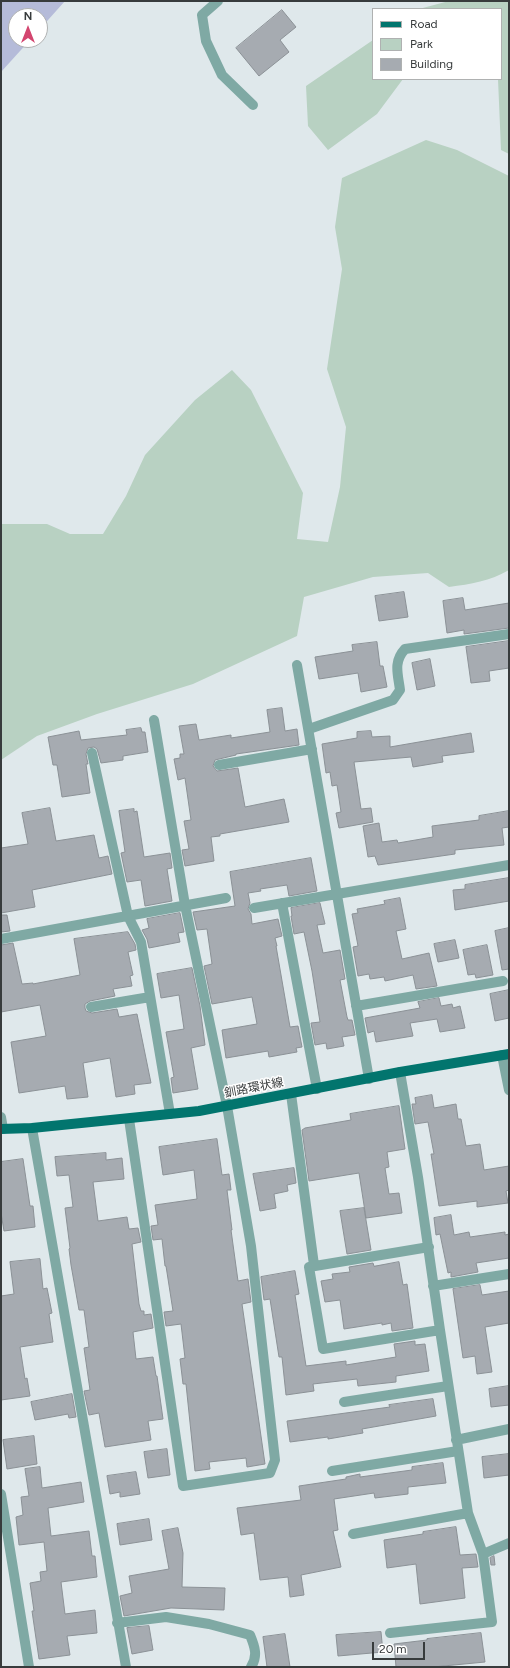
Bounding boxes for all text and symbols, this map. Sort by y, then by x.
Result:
north arrow [8,8,48,48]
legend [372,8,502,80]
text: N [24,10,32,23]
text: Road [410,17,438,31]
text: Park [410,37,433,51]
text: Building [410,57,453,71]
street label: 釧路環状線 [223,1075,285,1101]
scale bar [374,1634,427,1660]
text: 20 m [379,1642,407,1656]

